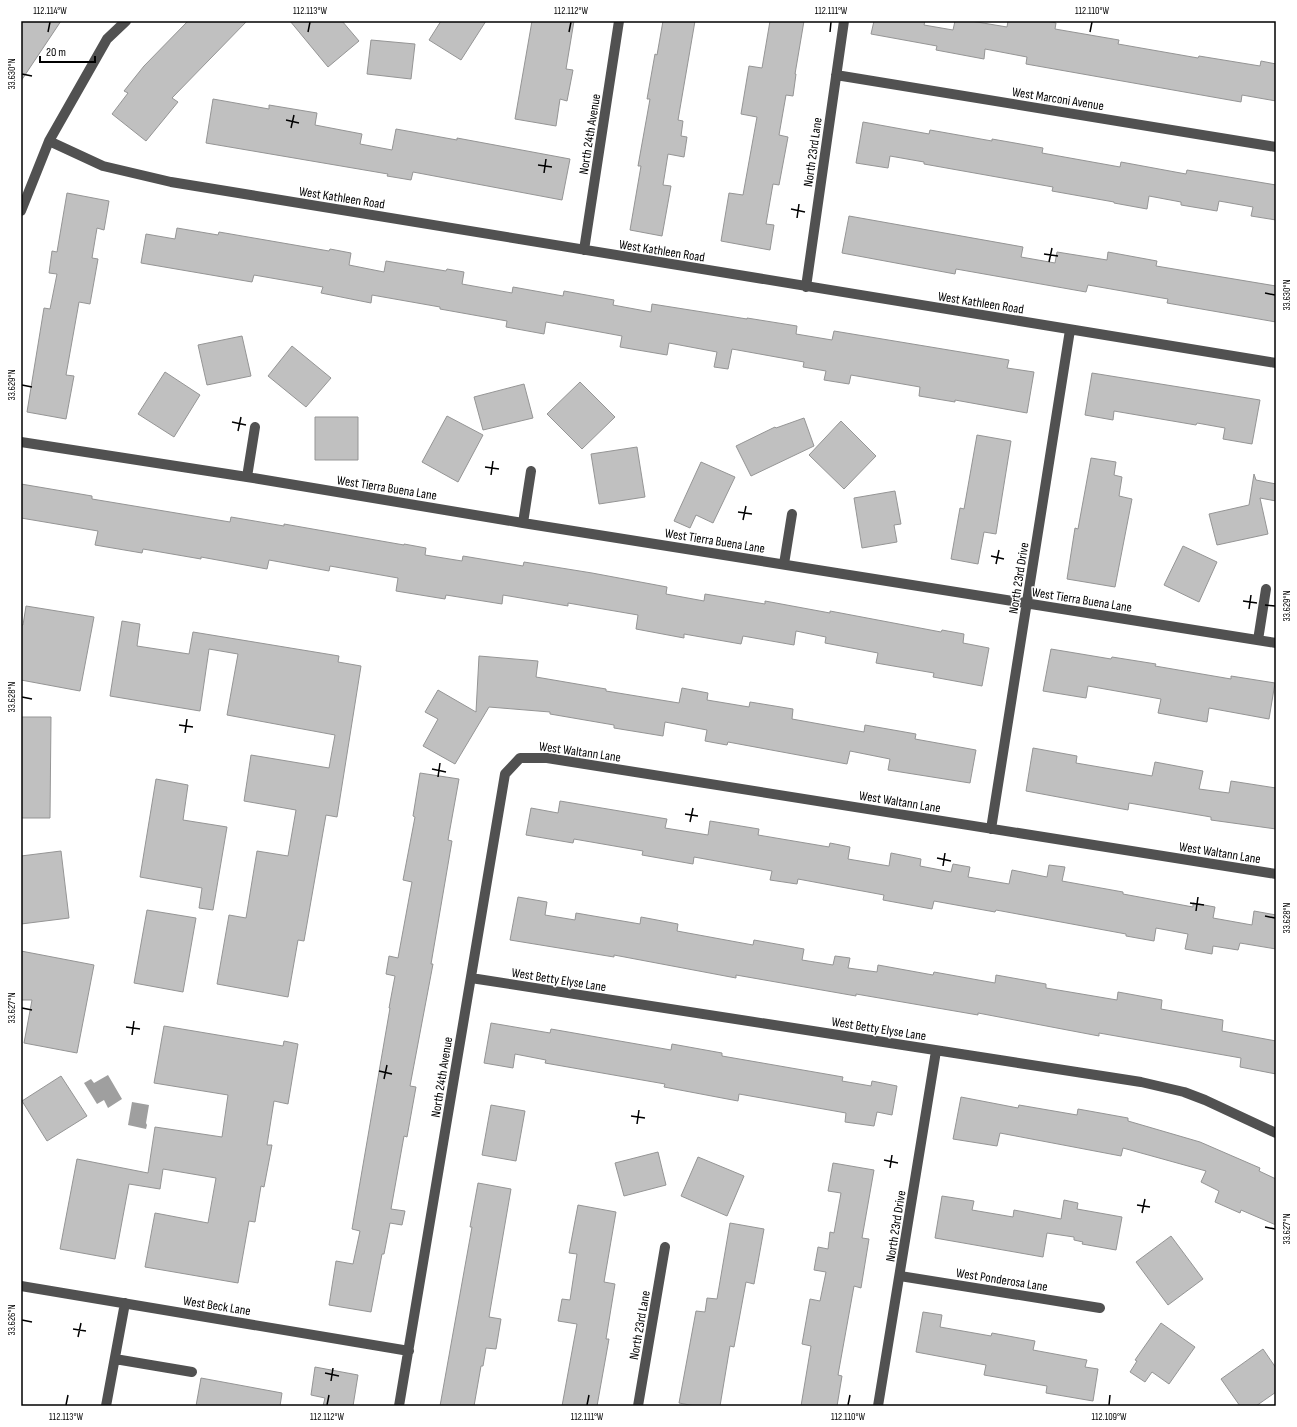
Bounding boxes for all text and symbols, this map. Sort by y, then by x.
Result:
text: 112.114°W [33,5,67,17]
text: 112.113°W [293,5,327,17]
text: 112.112°W [554,5,588,17]
text: 112.111°W [815,5,848,17]
text: 112.110°W [1075,5,1110,17]
scale bar [40,38,95,64]
text: 20 m [46,45,66,60]
text: 33.630°N [6,58,18,90]
street label: West Marconi Avenue [1011,84,1105,114]
street label: North 24th Avenue [576,93,604,176]
street label: North 23rd Lane [800,116,826,188]
street label: West Kathleen Road [298,183,386,213]
street label: West Kathleen Road [618,236,706,266]
text: 33.630°N [1281,279,1293,311]
street label: West Kathleen Road [937,288,1025,318]
text: 33.629°N [6,369,18,401]
street label: West Tierra Buena Lane [336,472,438,504]
street label: West Tierra Buena Lane [664,525,766,557]
street label: North 23rd Drive [1005,541,1033,615]
street label: West Tierra Buena Lane [1031,584,1133,616]
text: 33.629°N [1281,590,1293,622]
text: 33.628°N [6,682,18,712]
street label: West Waltann Lane [538,738,622,766]
street label: West Waltann Lane [858,788,942,816]
street label: West Waltann Lane [1178,839,1262,867]
text: 33.628°N [1281,903,1293,933]
street label: West Betty Elyse Lane [510,965,607,995]
text: 33.627°N [6,992,18,1024]
street label: West Betty Elyse Lane [830,1014,927,1044]
street label: North 24th Avenue [428,1036,456,1119]
street label: North 23rd Drive [882,1189,910,1263]
text: 33.627°N [1281,1213,1293,1245]
street label: West Ponderosa Lane [955,1265,1049,1295]
street label: North 23rd Lane [626,1289,654,1361]
street label: West Beck Lane [182,1293,252,1319]
text: 33.626°N [6,1304,18,1336]
text: 112.113°W [49,1411,83,1423]
text: 112.112°W [310,1411,344,1423]
text: 112.111°W [571,1411,604,1423]
text: 112.110°W [831,1411,866,1423]
text: 112.109°W [1091,1411,1127,1423]

